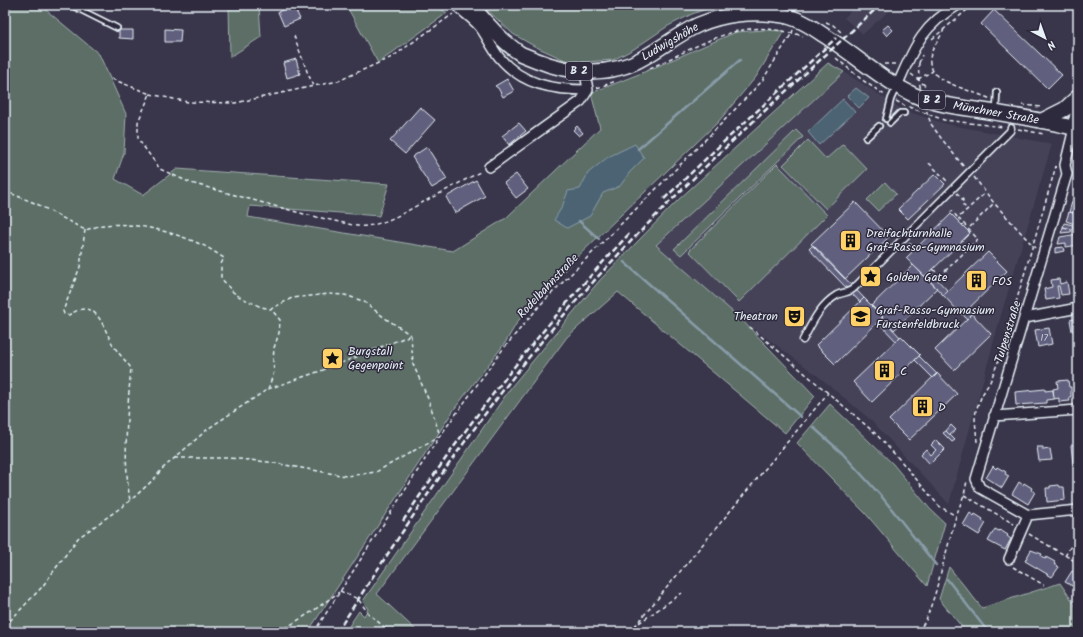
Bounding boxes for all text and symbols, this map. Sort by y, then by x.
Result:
street label: Ludwigshöhe [638,18,703,66]
north arrow [1025,18,1065,58]
text: N [1042,36,1059,54]
road number: B 2 [566,62,592,80]
road number: B 2 [919,91,945,109]
street label: Münchner Straße [952,96,1041,130]
place label: Dreifachturnhalle Graf-Rasso-Gymnasium [866,224,985,257]
building icon: Dreifachturnhalle Graf-Rasso-Gymnasium [837,227,863,253]
street label: Rodelbahnstraße [513,249,584,323]
place icon: Golden Gate [857,264,883,290]
place label: Golden Gate [886,268,948,287]
building icon: FOS [964,268,990,294]
place label: FOS [992,272,1013,291]
street label: Tulpenstraße [989,298,1027,366]
place label: Graf-Rasso-Gymnasium Fürstenfeldbruck [876,301,995,334]
theatre icon: Theatron [781,303,807,329]
school or university icon: Graf-Rasso-Gymnasium Fürstenfeldbruck [848,304,874,330]
place label: Theatron [734,307,778,326]
house number: 17 [1040,330,1048,346]
place label: Burgstall Gegenpoint [348,342,404,375]
place icon: Burgstall Gegenpoint [320,345,346,371]
building icon: C [871,358,897,384]
place label: C [900,362,907,381]
building icon: D [910,394,936,420]
place label: D [938,398,946,417]

